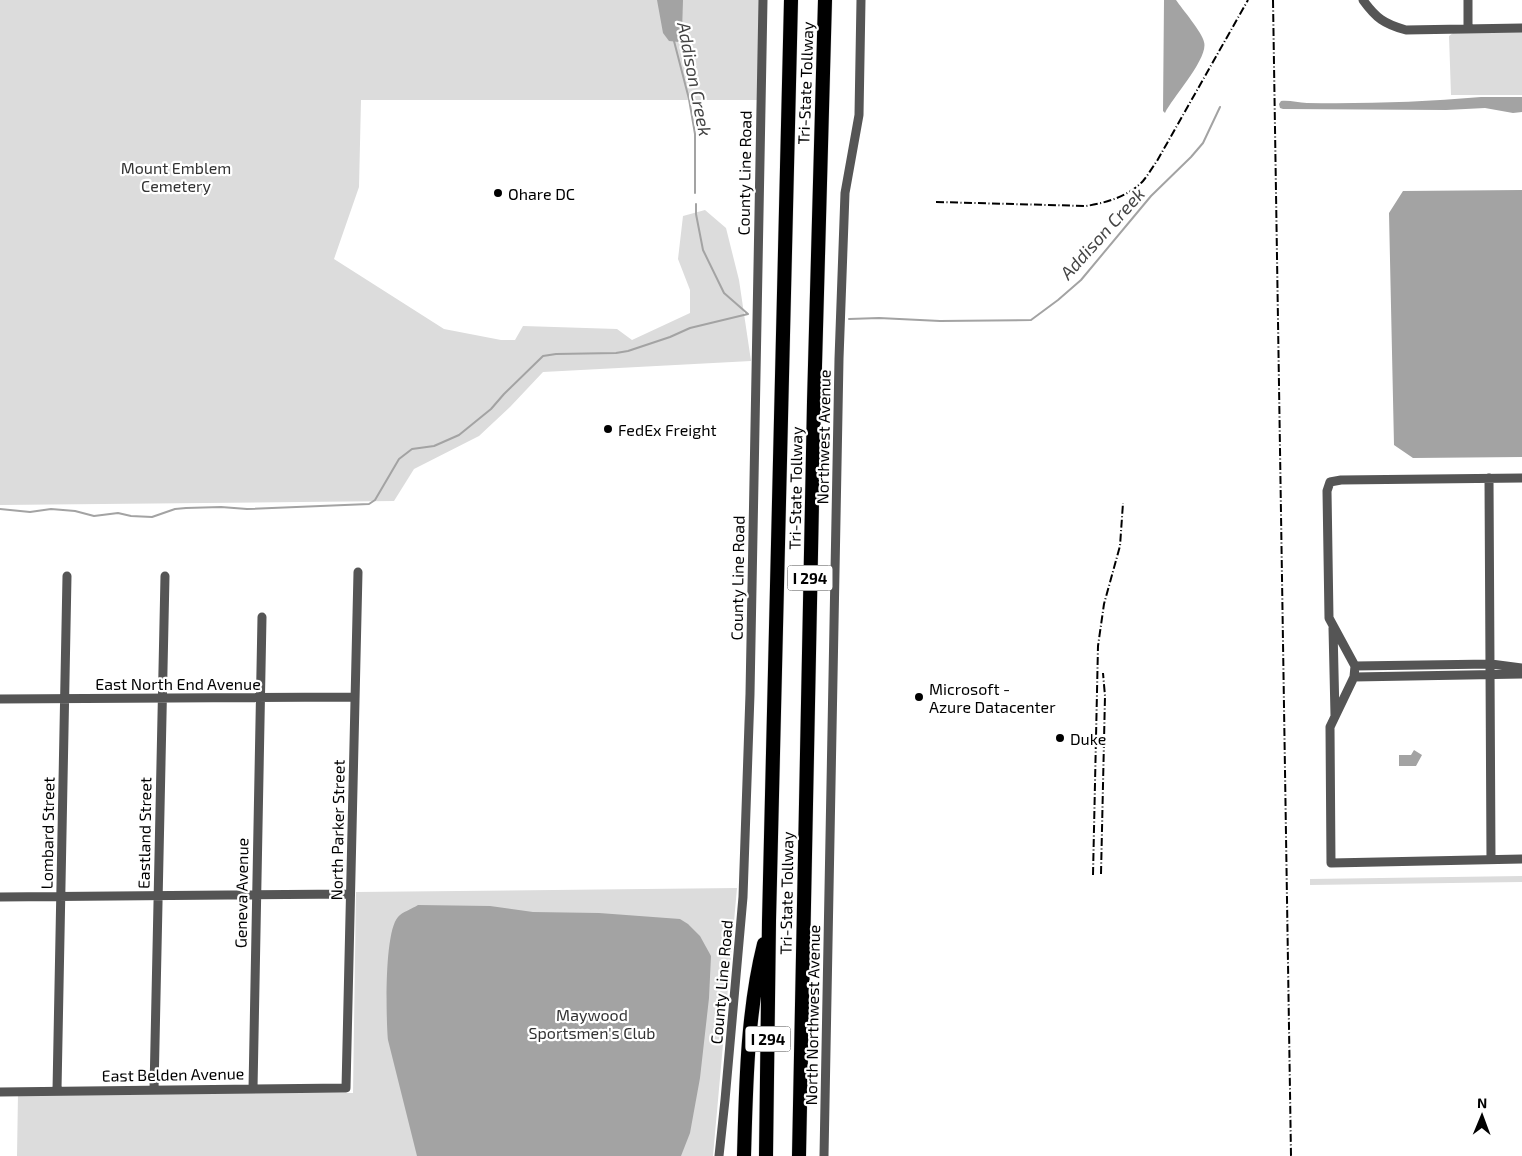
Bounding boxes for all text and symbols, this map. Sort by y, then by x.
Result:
water label: Addison Creek [673,19,717,138]
street label: Tri-State Tollway [793,21,817,145]
street label: County Line Road [733,110,755,236]
park label: Mount Emblem Cemetery [121,158,231,195]
water label: Addison Creek [1054,183,1149,284]
place label: Ohare DC [508,184,575,203]
marker: Ohare DC [492,187,504,199]
street label: Northwest Avenue [812,369,834,505]
place label: FedEx Freight [618,420,717,439]
marker: FedEx Freight [602,423,614,435]
street label: Tri-State Tollway [784,426,806,550]
street label: County Line Road [726,515,748,641]
road number: I 294 [788,566,832,590]
street label: East North End Avenue [95,674,261,693]
place label: Microsoft - Azure Datacenter [929,679,1056,716]
marker: Microsoft - Azure Datacenter [913,691,925,703]
place label: Duke [1070,729,1106,748]
marker: Duke [1054,732,1066,744]
street label: North Parker Street [326,759,348,901]
street label: Lombard Street [37,777,57,889]
street label: Eastland Street [134,777,154,889]
street label: Tri-State Tollway [775,831,797,955]
street label: Geneva Avenue [231,838,251,948]
street label: County Line Road [706,919,736,1045]
street label: North Northwest Avenue [801,925,823,1105]
park label: Maywood Sportsmen's Club [529,1005,655,1042]
road number: I 294 [746,1026,790,1052]
street label: East Belden Avenue [102,1063,244,1085]
north arrow [1457,1091,1507,1141]
text: N [1477,1094,1487,1111]

